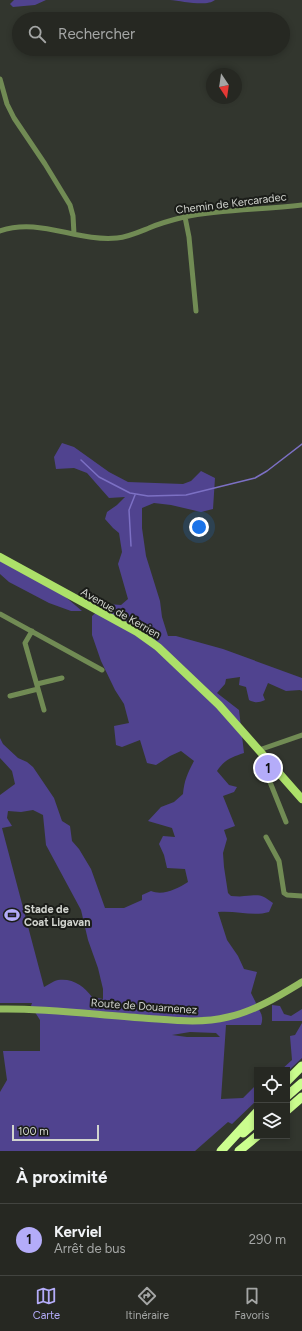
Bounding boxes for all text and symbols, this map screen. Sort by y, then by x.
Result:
search box [12,12,290,56]
icon: search [26,23,48,45]
text: Rechercher [58,25,135,43]
north arrow [206,68,242,104]
street label: Chemin de Kercaradec [175,190,287,217]
your location [189,517,209,537]
street label: Avenue de Kerrien [79,585,163,642]
pin: 1 [255,753,281,783]
place label: Stade de Coat Ligavan [24,903,90,929]
sports icon: Stade de Coat Ligavan [3,906,21,924]
street label: Route de Douarnenez [90,996,198,1017]
map controls [254,1067,290,1139]
button: locate [254,1067,290,1103]
button: layers [254,1103,290,1139]
scale bar [12,1123,99,1142]
text: 100 m [18,1125,49,1138]
text: À proximité [16,1167,107,1187]
text: Kerviel [54,1223,102,1241]
text: 1 [26,1232,32,1247]
text: 290 m [249,1232,286,1247]
text: Arrêt de bus [54,1241,126,1256]
tab: Carte [33,1285,60,1322]
tab: Itinéraire [126,1285,169,1322]
tab: Favoris [234,1285,269,1322]

